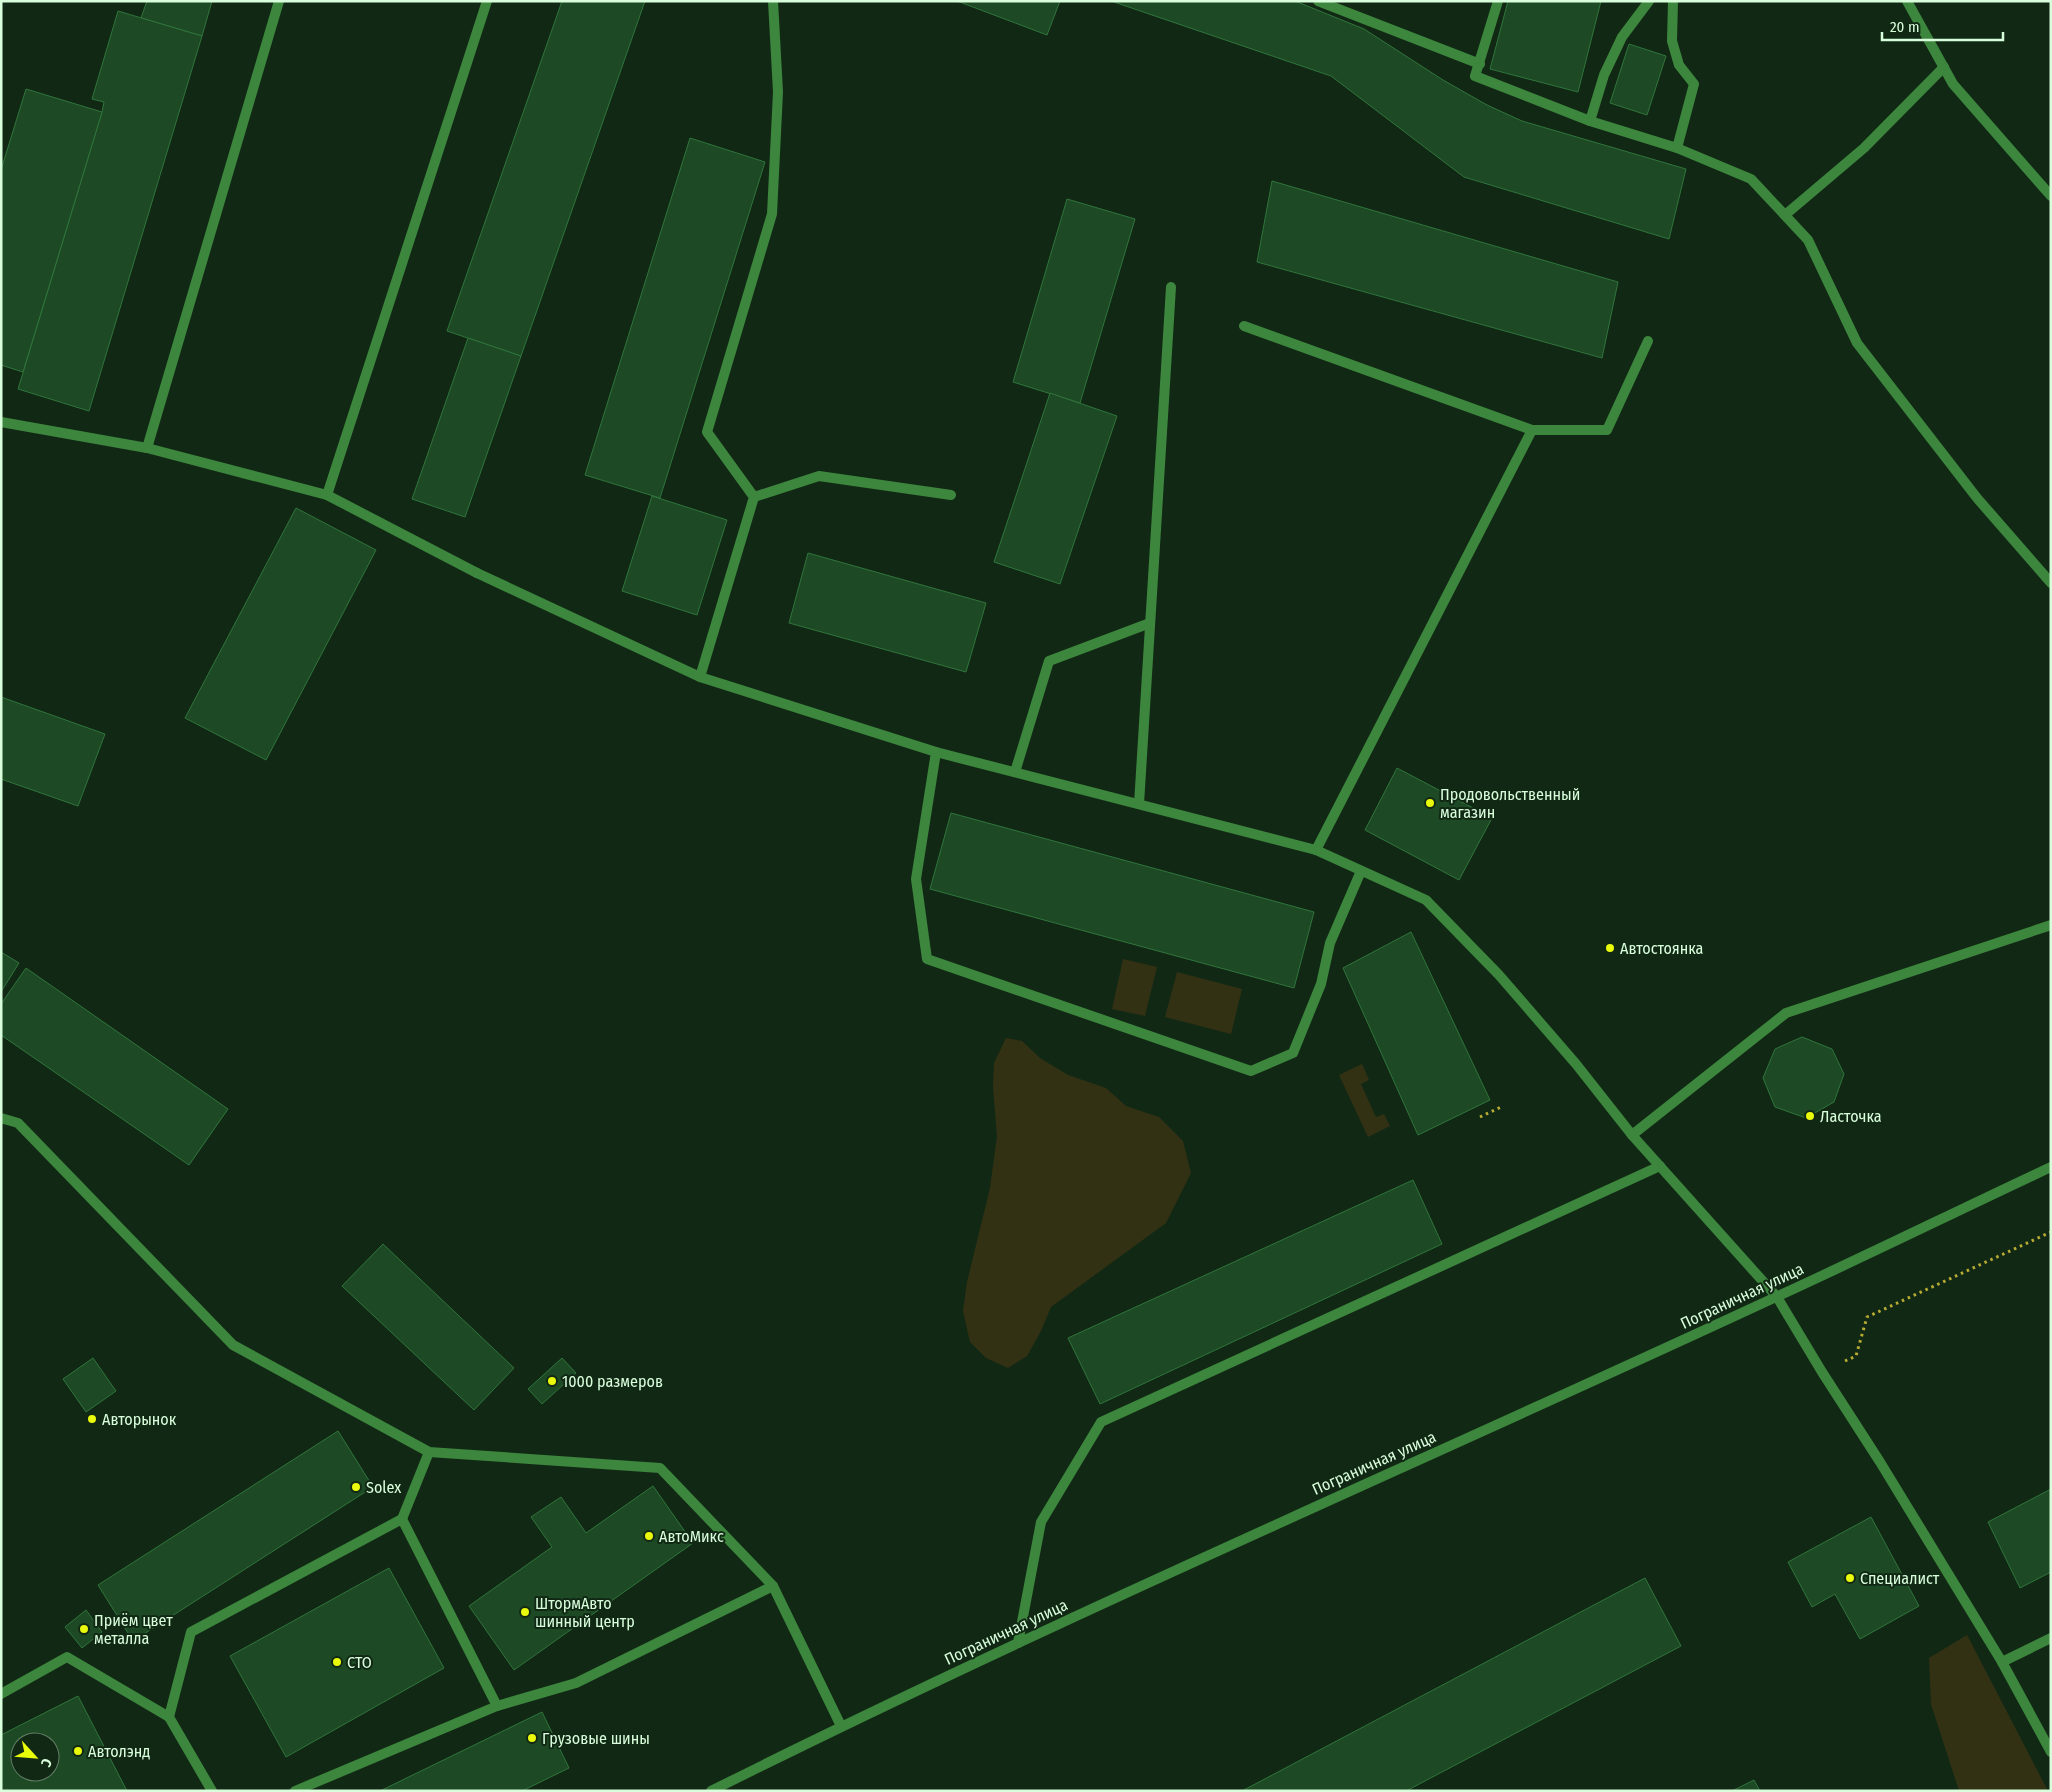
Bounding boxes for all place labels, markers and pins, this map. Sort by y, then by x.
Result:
place label: Продовольственный магазин [1440,785,1580,822]
marker: Продовольственный магазин [1424,797,1436,809]
place label: Автостоянка [1620,939,1704,958]
marker: Автостоянка [1604,942,1616,954]
place label: Ласточка [1820,1107,1882,1126]
marker: Ласточка [1804,1110,1816,1122]
place label: 1000 размеров [562,1372,663,1391]
marker: 1000 размеров [546,1375,558,1387]
place label: Авторынок [102,1410,177,1429]
marker: Авторынок [86,1413,98,1425]
place label: Solex [366,1478,401,1497]
marker: Solex [350,1481,362,1493]
place label: АвтоМикс [659,1527,724,1546]
marker: АвтоМикс [643,1530,655,1542]
place label: Специалист [1860,1569,1940,1588]
marker: Специалист [1844,1572,1856,1584]
place label: ШтормАвто шинный центр [535,1594,635,1631]
marker: ШтормАвто шинный центр [519,1606,531,1618]
place label: Приём цвет металла [94,1611,173,1648]
marker: Приём цвет металла [78,1623,90,1635]
place label: СТО [347,1653,372,1672]
marker: СТО [331,1656,343,1668]
place label: Грузовые шины [542,1729,650,1748]
marker: Грузовые шины [526,1732,538,1744]
place label: Автолэнд [88,1742,150,1761]
marker: Автолэнд [72,1745,84,1757]

